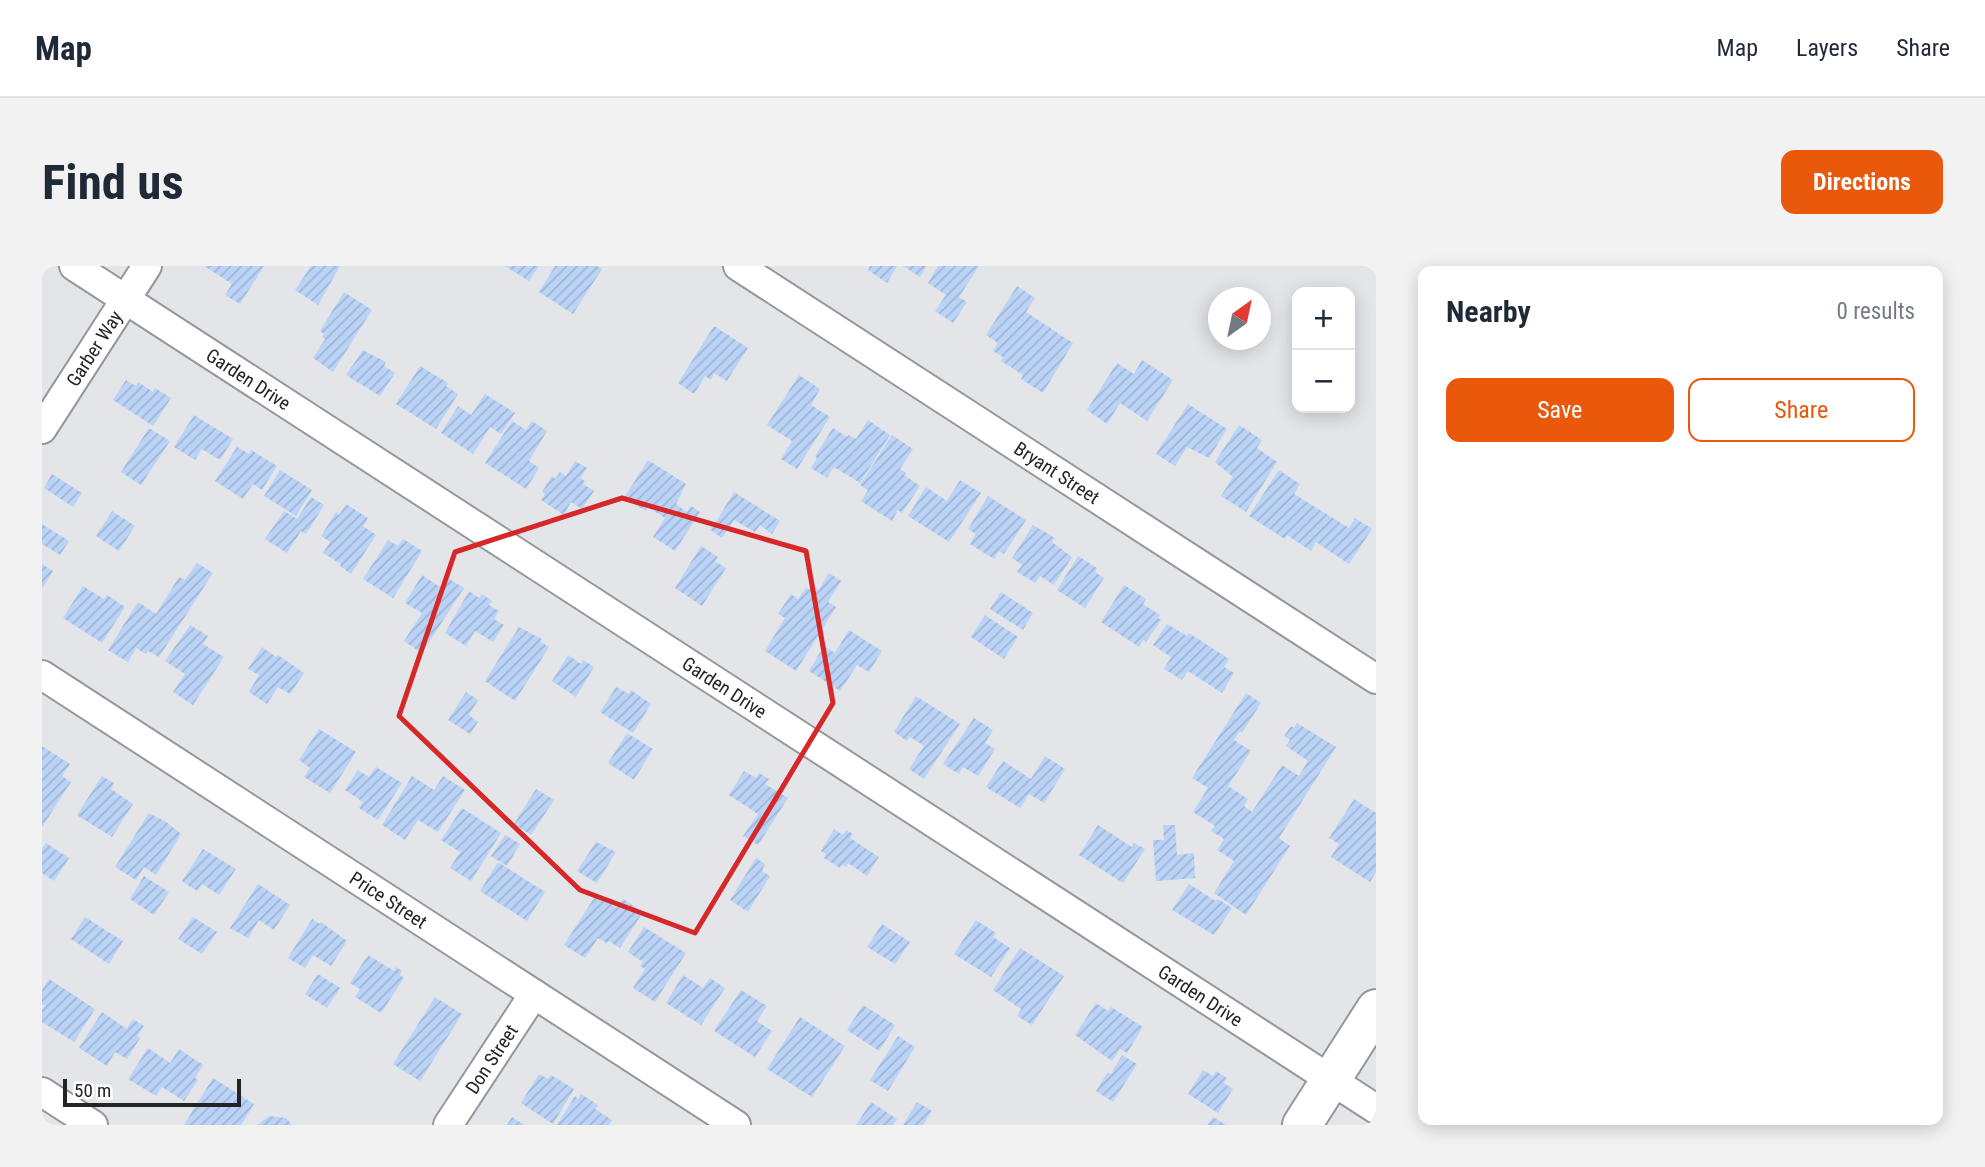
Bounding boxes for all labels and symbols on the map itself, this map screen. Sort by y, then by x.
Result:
north arrow [1208,287,1271,350]
street label: Garber Way [62,306,127,391]
street label: Garden Drive [202,344,295,415]
street label: Bryant Street [1010,437,1104,509]
street label: Garden Drive [678,652,771,723]
street label: Price Street [345,867,431,934]
street label: Garden Drive [1154,960,1247,1032]
street label: Don Street [461,1020,523,1098]
scale bar [63,1076,242,1108]

